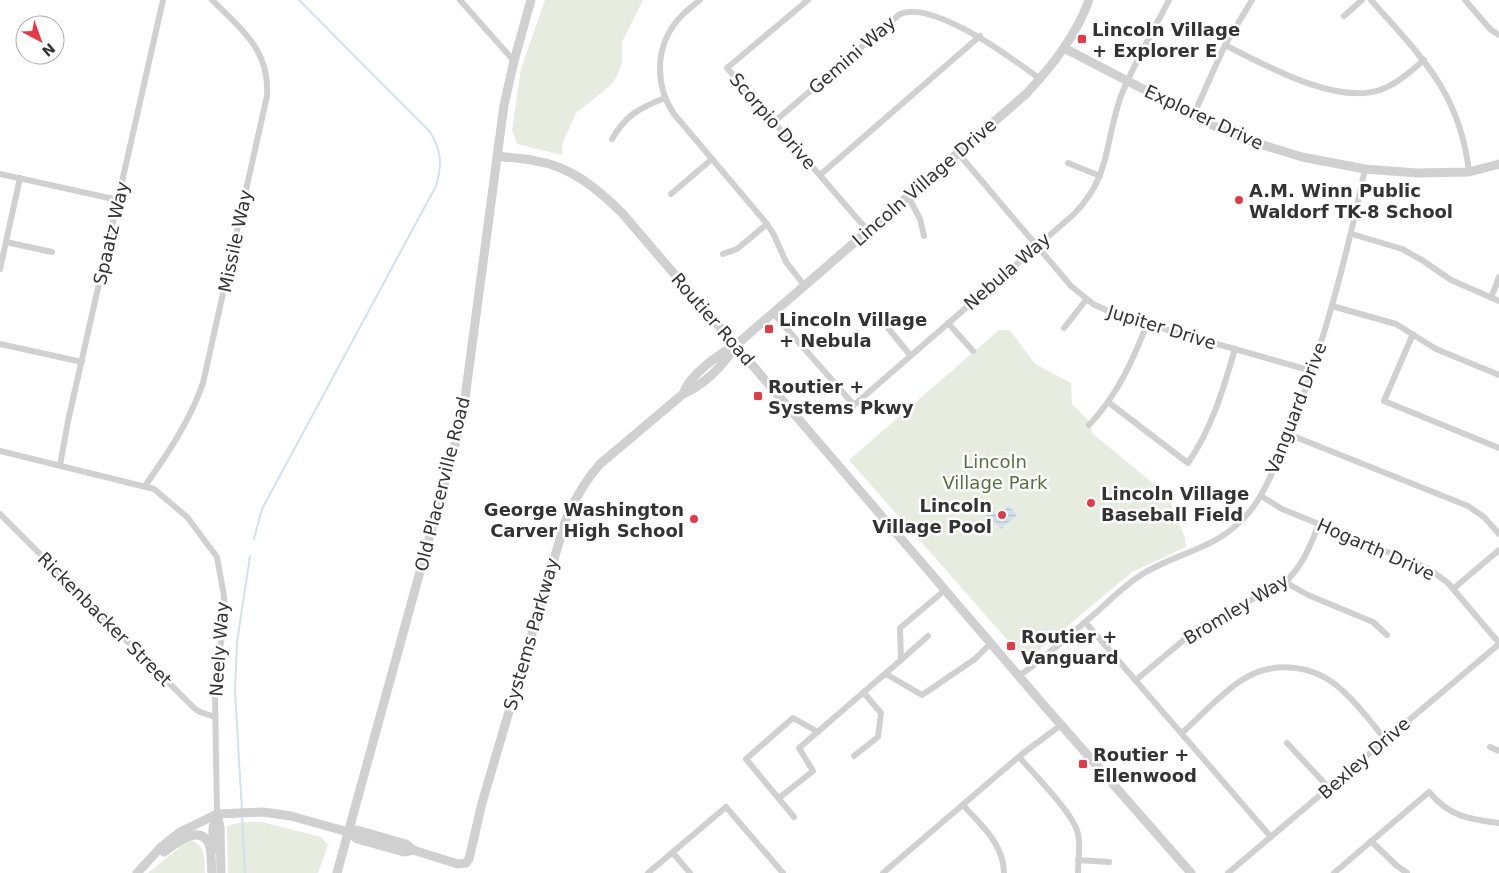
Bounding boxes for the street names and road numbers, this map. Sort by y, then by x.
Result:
street label: Gemini Way [804,11,900,98]
street label: Scorpio Drive [725,68,821,174]
street label: Explorer Drive [1141,80,1267,154]
street label: Lincoln Village Drive [848,114,1000,250]
street label: Spaatz Way [89,179,133,287]
street label: Missile Way [214,187,256,294]
street label: Nebula Way [960,228,1055,314]
street label: Routier Road [667,269,759,369]
street label: Jupiter Drive [1104,300,1219,353]
street label: Vanguard Drive [1261,339,1331,477]
street label: Old Placerville Road [410,395,474,573]
street label: Hogarth Drive [1314,514,1438,584]
street label: Rickenbacker Street [34,548,176,690]
street label: Systems Parkway [499,555,563,713]
street label: Bromley Way [1180,569,1293,649]
street label: Neely Way [205,600,233,697]
street label: Bexley Drive [1314,713,1414,803]

